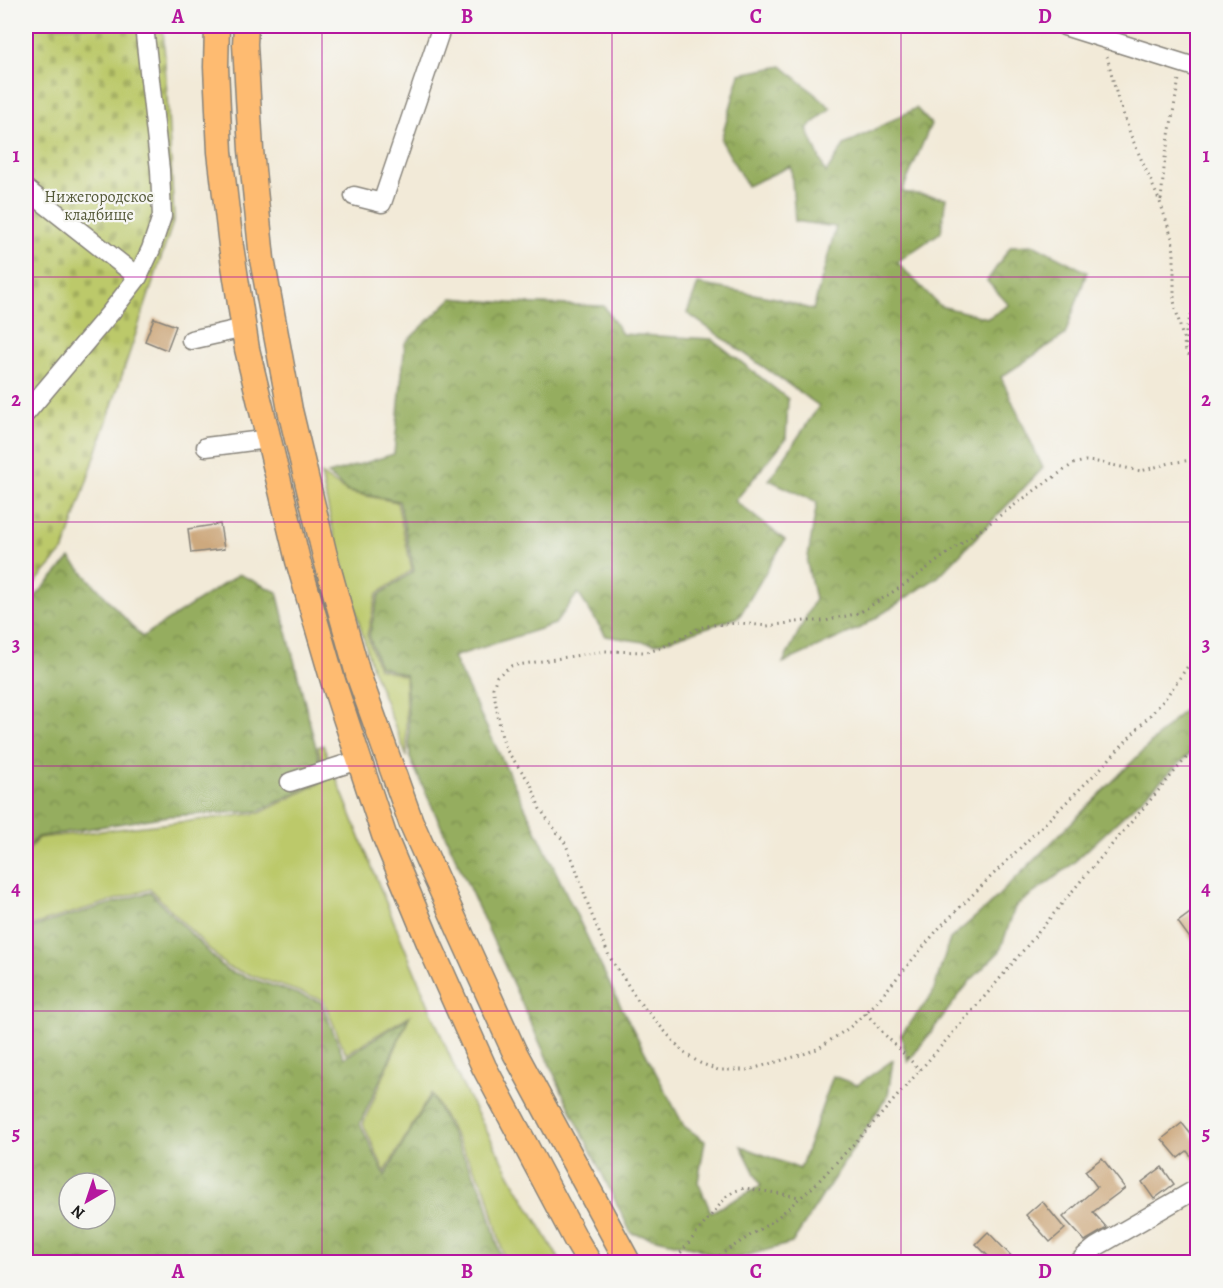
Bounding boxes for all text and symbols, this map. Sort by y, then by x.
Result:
text: A [171,3,185,30]
text: B [461,3,473,30]
text: C [750,3,762,30]
text: D [1038,3,1052,30]
text: 1 [12,142,20,169]
text: 1 [1202,142,1210,169]
park label: Нижегородское кладбище [44,186,154,226]
text: 2 [11,386,21,413]
text: 2 [1201,386,1211,413]
text: 3 [12,631,20,658]
text: 3 [1202,631,1210,658]
text: 4 [11,875,21,902]
text: 4 [1201,875,1211,902]
text: 5 [12,1120,20,1147]
text: 5 [1202,1120,1210,1147]
north arrow [57,1171,117,1231]
text: N [66,1199,90,1224]
text: A [171,1258,185,1285]
text: B [461,1258,473,1285]
text: C [750,1258,762,1285]
text: D [1038,1258,1052,1285]

